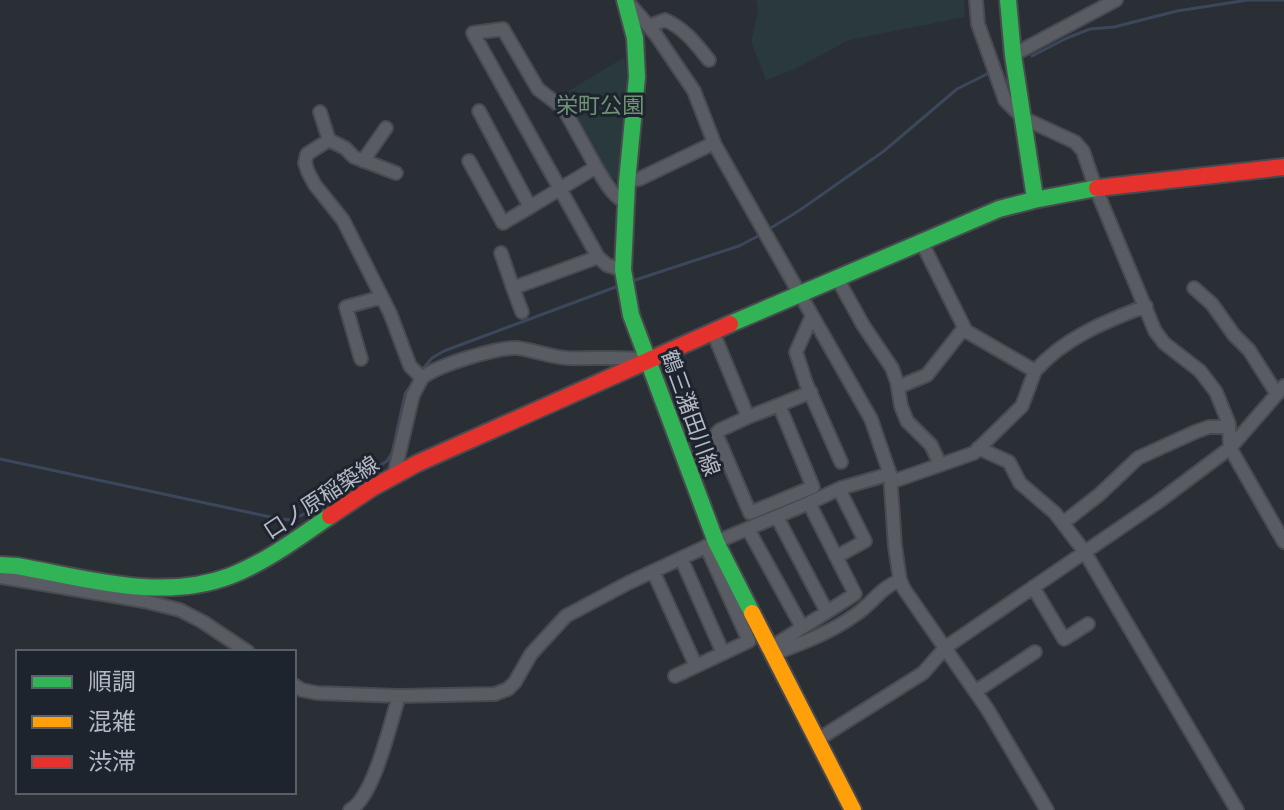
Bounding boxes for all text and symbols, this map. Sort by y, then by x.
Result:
park label: 栄町公園 [556,93,644,118]
street label: 鶴三潴田川線 [656,347,725,479]
street label: 口ノ原稲築線 [259,451,383,544]
legend [16,650,296,794]
text: 順調 [88,668,136,696]
text: 混雑 [88,708,136,736]
text: 渋滞 [88,748,136,776]

